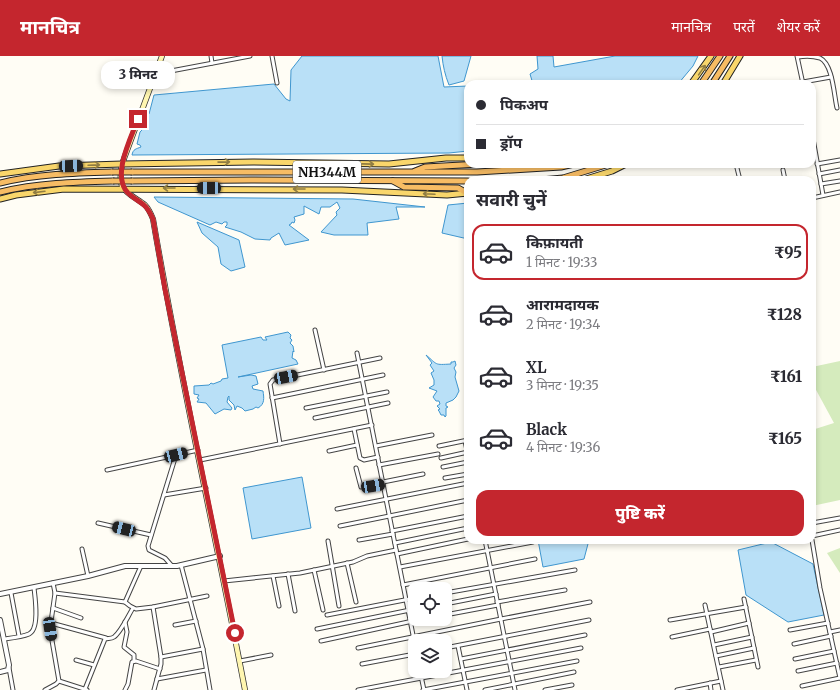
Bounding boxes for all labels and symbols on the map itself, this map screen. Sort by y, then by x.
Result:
callout: 3 मिनट [101,61,175,89]
one-way arrow [698,65,706,76]
route end [129,110,147,128]
one-way arrow [217,158,230,166]
car [59,160,83,172]
one-way arrow [361,160,374,168]
one-way arrow [87,161,100,169]
road number: NH344M [293,161,361,183]
car [197,182,221,194]
one-way arrow [163,184,176,192]
one-way arrow [293,185,306,193]
one-way arrow [33,188,46,196]
one-way arrow [423,190,436,198]
car [273,369,299,385]
car [163,446,189,464]
car [360,478,386,494]
car [111,520,137,538]
car [42,616,58,642]
route start [226,624,244,642]

